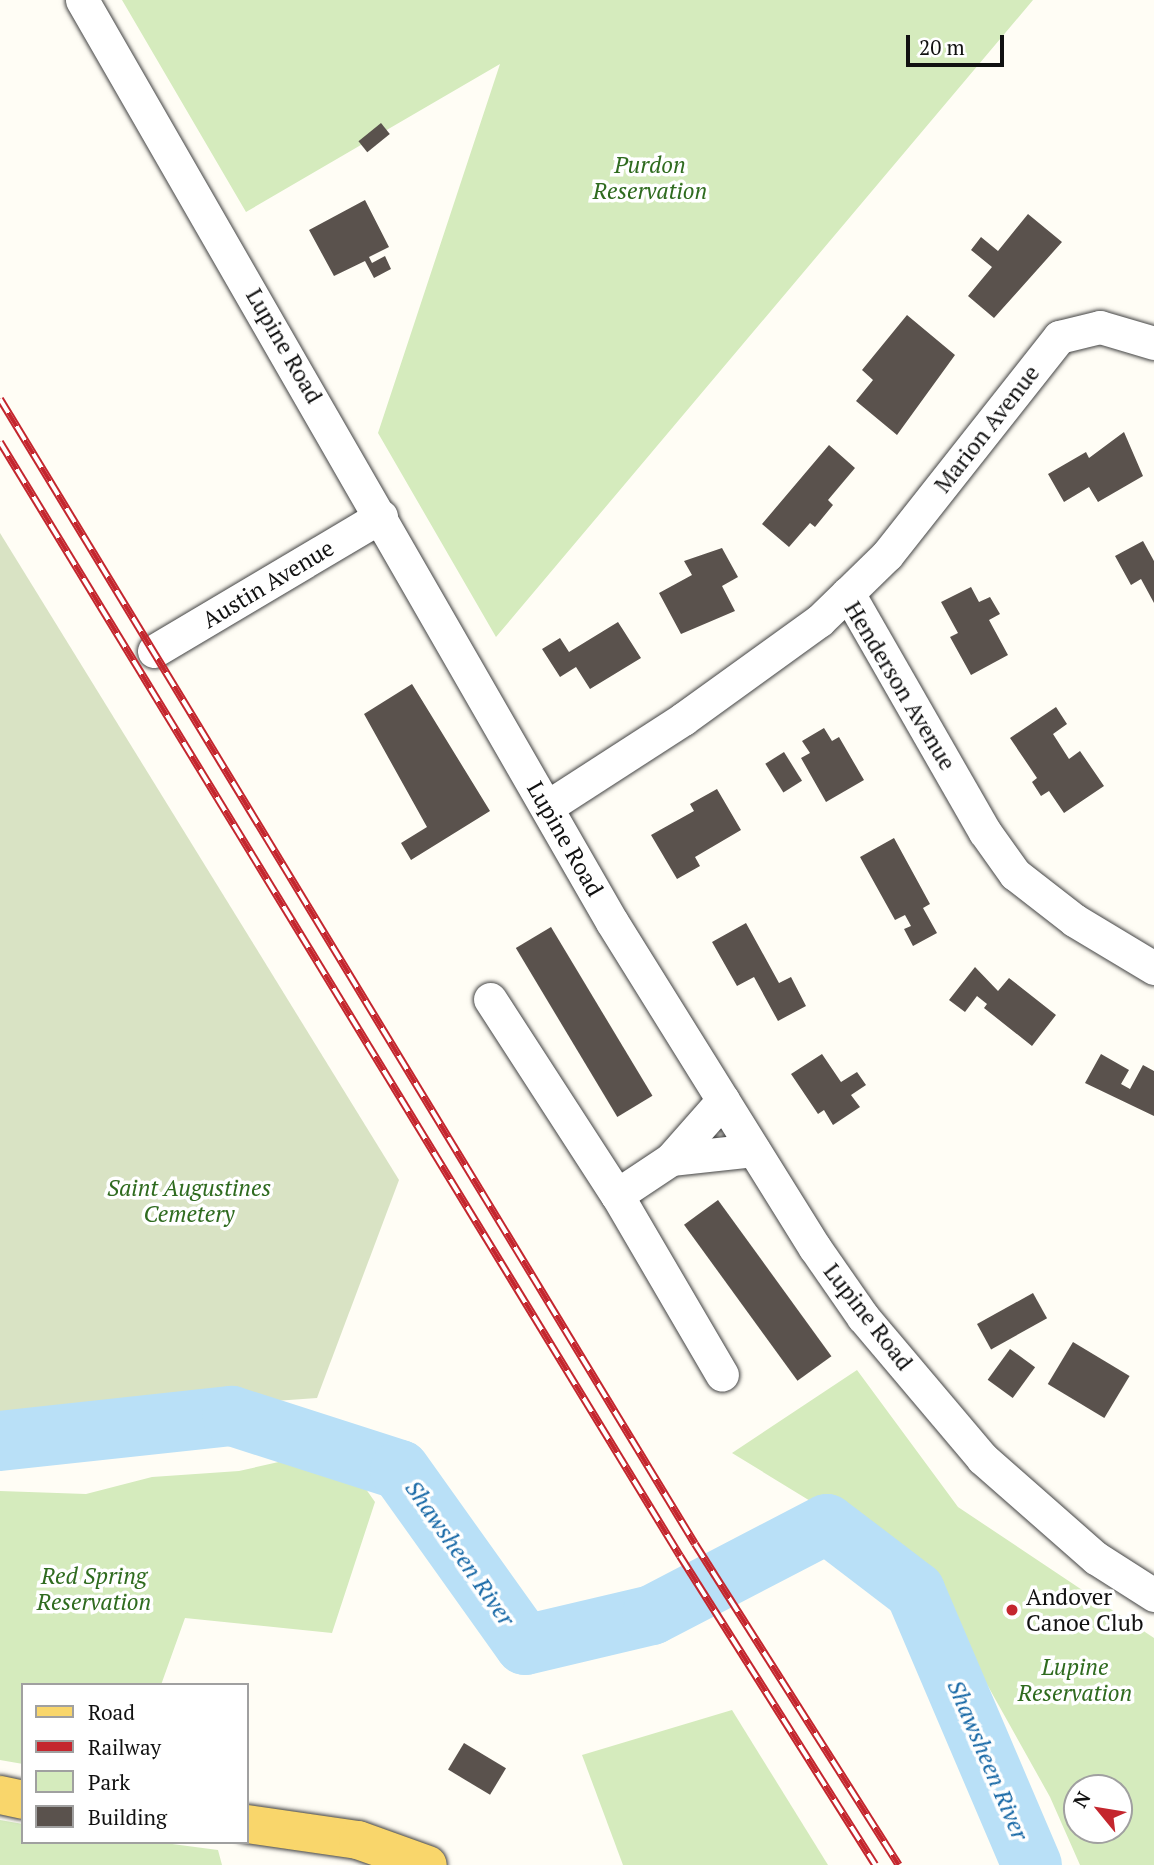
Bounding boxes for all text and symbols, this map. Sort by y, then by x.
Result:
scale bar [909,21,1007,65]
text: 20 m [919,33,965,61]
park label: Purdon Reservation [593,151,707,205]
street label: Lupine Road [240,284,328,408]
street label: Marion Avenue [929,360,1045,498]
street label: Austin Avenue [197,534,339,634]
street label: Henderson Avenue [839,596,961,776]
street label: Lupine Road [521,777,609,901]
park label: Saint Augustines Cemetery [107,1174,271,1228]
street label: Lupine Road [818,1258,918,1376]
water label: Shawsheen River [399,1475,521,1631]
park label: Red Spring Reservation [37,1562,151,1616]
place label: Andover Canoe Club [1026,1583,1143,1637]
marker: Andover Canoe Club [1004,1602,1020,1618]
park label: Lupine Reservation [1018,1653,1132,1707]
water label: Shawsheen River [941,1676,1035,1844]
legend [21,1683,248,1844]
text: Road [88,1698,135,1726]
text: Railway [88,1733,161,1761]
text: Park [88,1768,130,1796]
north arrow [1063,1774,1133,1844]
text: N [1067,1787,1096,1812]
text: Building [88,1803,167,1831]

